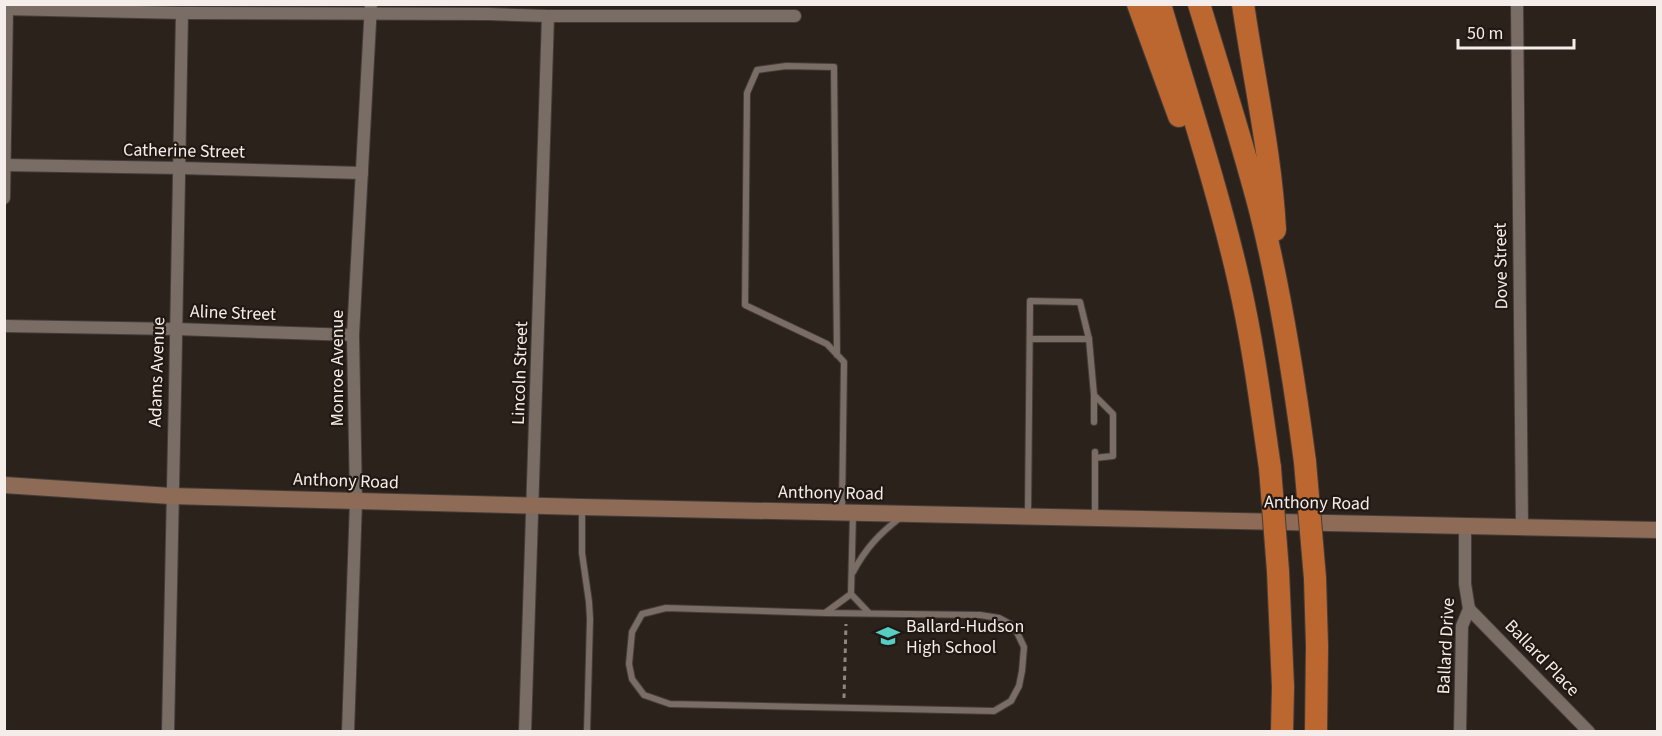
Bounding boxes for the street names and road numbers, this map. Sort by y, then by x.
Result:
street label: Catherine Street [123,137,245,165]
street label: Dove Street [1488,222,1514,310]
street label: Aline Street [189,299,277,327]
street label: Monroe Avenue [325,310,350,426]
street label: Adams Avenue [143,316,171,428]
street label: Lincoln Street [506,321,534,425]
street label: Anthony Road [293,467,399,495]
street label: Anthony Road [778,480,884,506]
street label: Anthony Road [1264,490,1370,516]
street label: Ballard Drive [1431,597,1461,695]
street label: Ballard Place [1499,614,1585,702]

